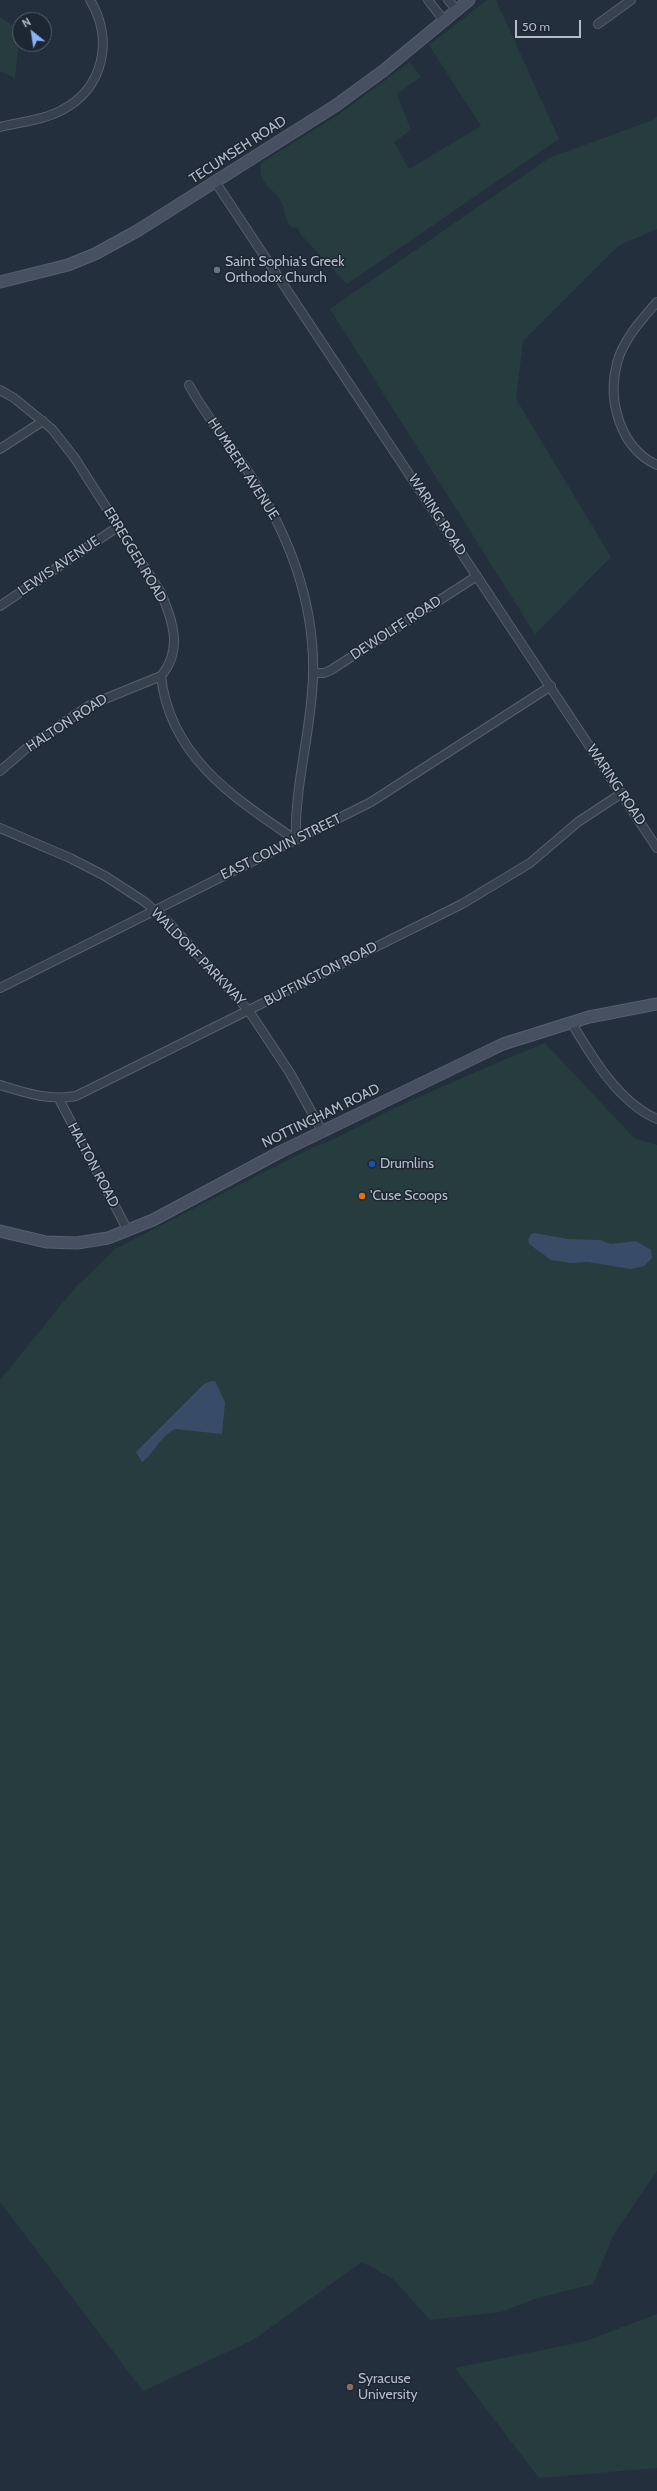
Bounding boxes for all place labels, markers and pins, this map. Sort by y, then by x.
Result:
place label: Saint Sophia's Greek Orthodox Church [225,254,344,286]
marker: Saint Sophia's Greek Orthodox Church [212,265,222,275]
place label: Drumlins [380,1156,434,1172]
marker: Drumlins [367,1159,377,1169]
place label: 'Cuse Scoops [370,1188,448,1204]
marker: 'Cuse Scoops [357,1191,367,1201]
place label: Syracuse University [358,2371,418,2404]
marker: Syracuse University [345,2382,355,2392]

